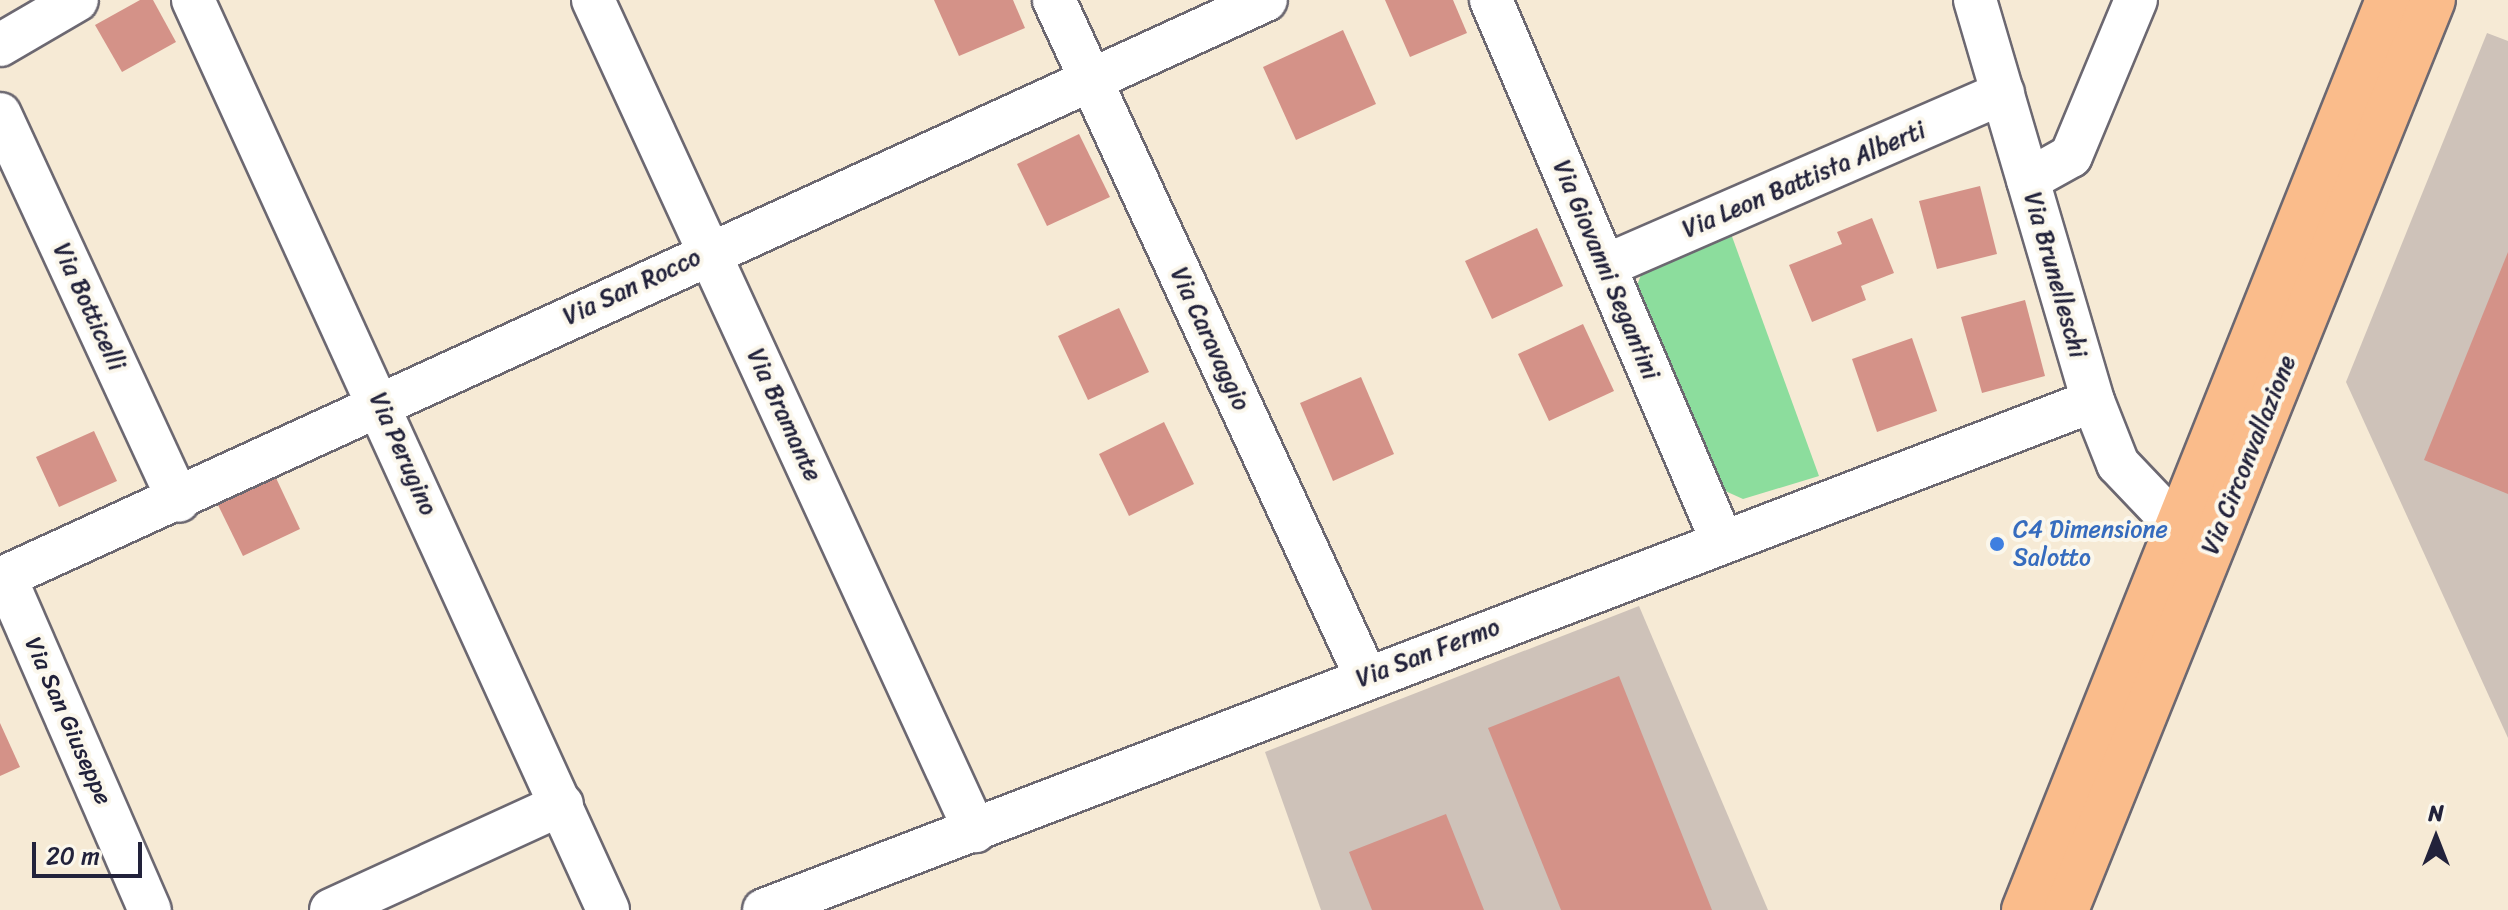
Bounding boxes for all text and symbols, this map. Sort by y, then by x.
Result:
street label: Via Leon Battista Alberti [1678,116,1930,244]
street label: Via Giovanni Segantini [1547,156,1665,384]
street label: Via Brunelleschi [2018,189,2092,361]
street label: Via Botticelli [47,239,131,375]
street label: Via San Rocco [559,243,705,331]
street label: Via Caravaggio [1164,263,1256,415]
street label: Via Bramante [741,345,827,485]
street label: Via Circonvallazione [2196,351,2302,559]
street label: Via Perugino [363,388,443,520]
place label: C4 Dimensione Salotto [2013,516,2168,572]
marker: C4 Dimensione Salotto [1988,535,2006,553]
street label: Via San Fermo [1352,612,1504,694]
street label: Via San Giuseppe [18,633,118,809]
text: N [2428,794,2444,833]
north arrow [2396,798,2476,878]
scale bar [36,826,146,876]
text: 20 m [46,835,100,877]

